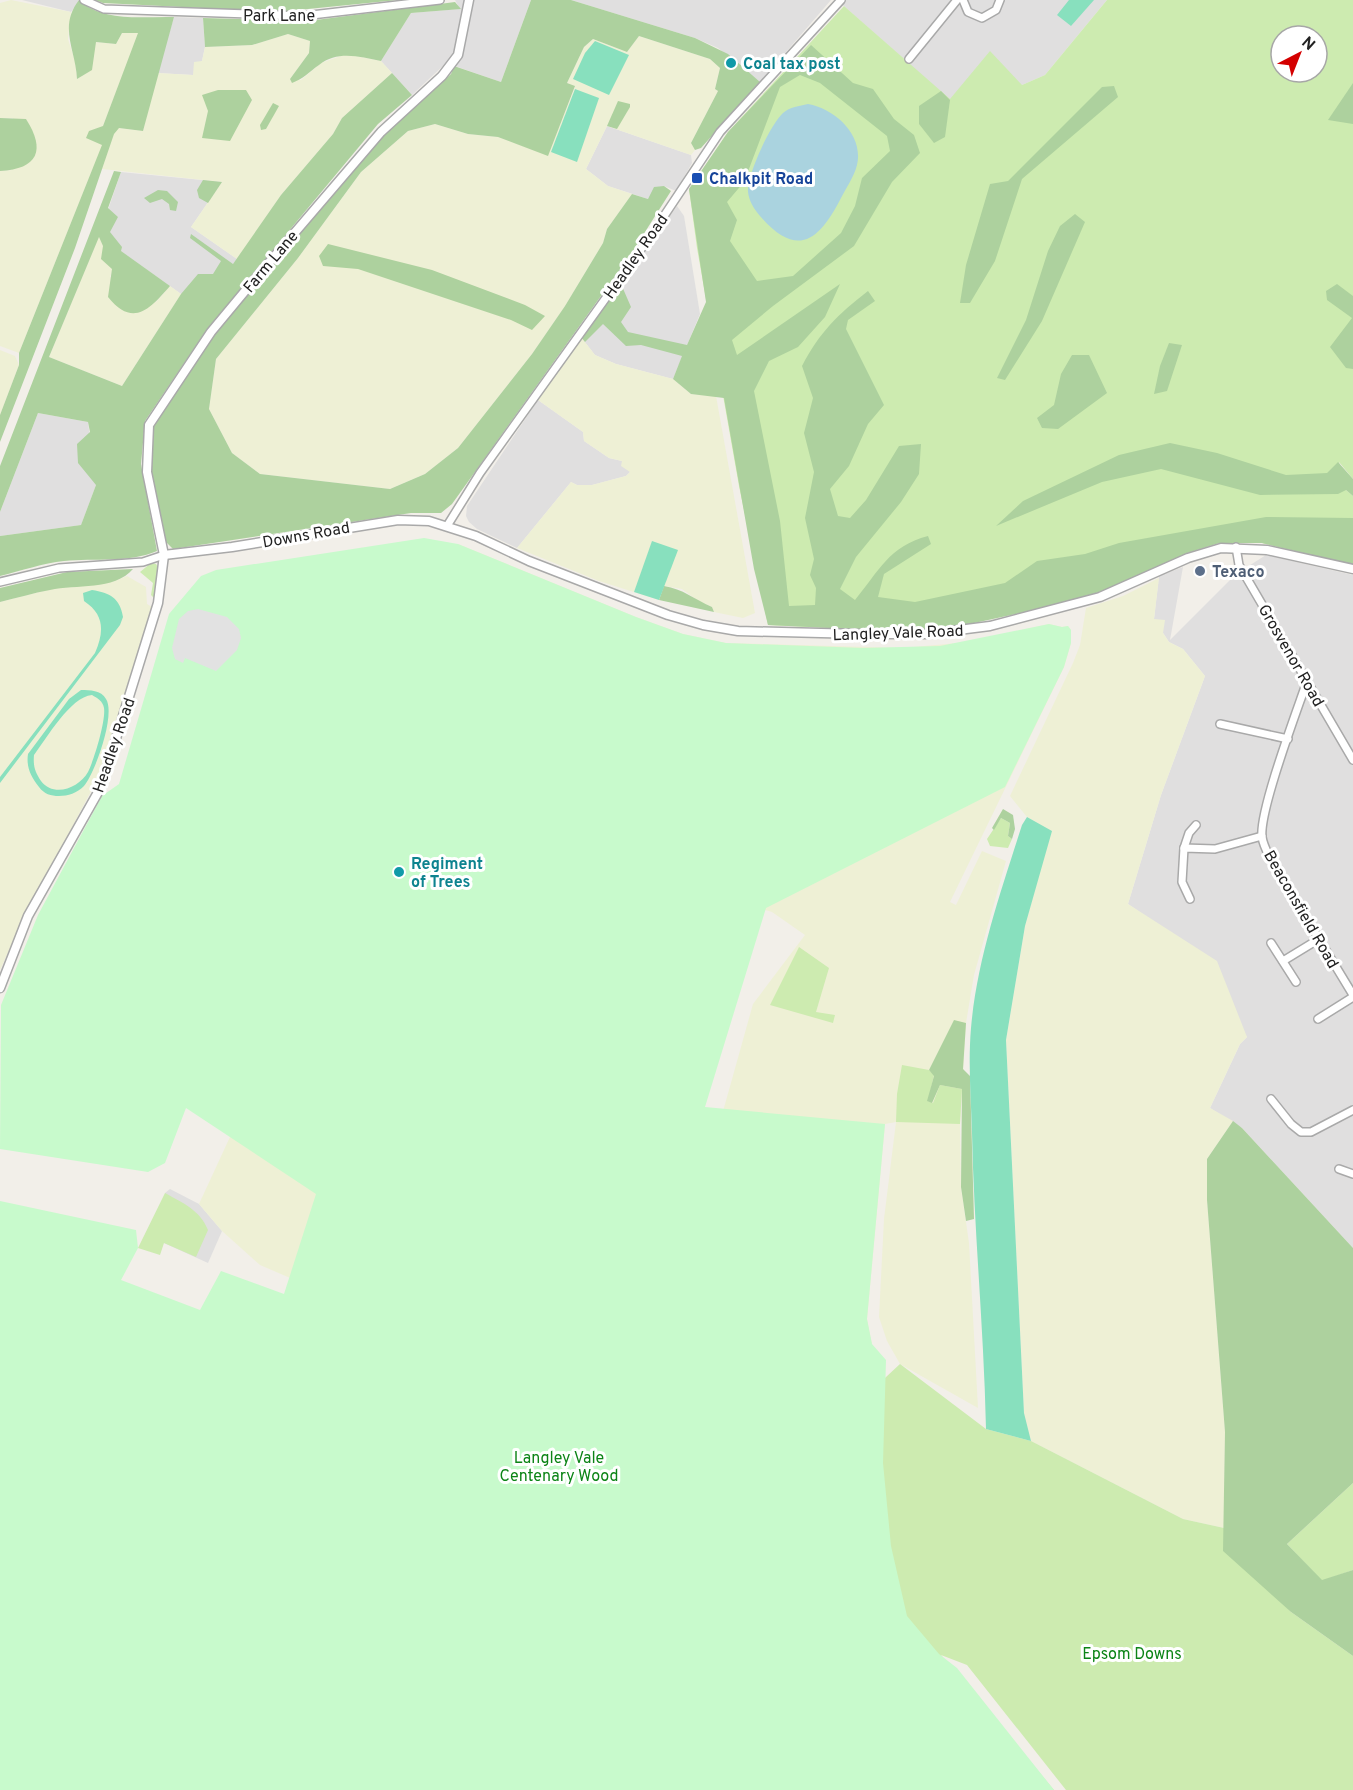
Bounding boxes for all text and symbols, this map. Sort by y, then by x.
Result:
street label: Park Lane [243,7,315,27]
north arrow [1269,24,1329,84]
text: N [1297,33,1319,56]
place label: Coal tax post [743,55,841,75]
marker: Coal tax post [724,56,738,70]
place label: Chalkpit Road [709,170,813,190]
marker: Chalkpit Road [690,171,704,185]
street label: Headley Road [600,211,673,303]
street label: Farm Lane [240,227,303,298]
street label: Downs Road [261,518,352,553]
place label: Texaco [1212,563,1264,583]
marker: Texaco [1193,564,1207,578]
street label: Grosvenor Road [1253,601,1328,711]
street label: Langley Vale Road [832,622,964,646]
street label: Headley Road [89,696,140,796]
street label: Beaconsfield Road [1258,847,1342,973]
place label: Regiment of Trees [411,855,483,893]
marker: Regiment of Trees [392,865,406,879]
park label: Langley Vale Centenary Wood [499,1449,619,1487]
park label: Epsom Downs [1082,1645,1182,1665]

